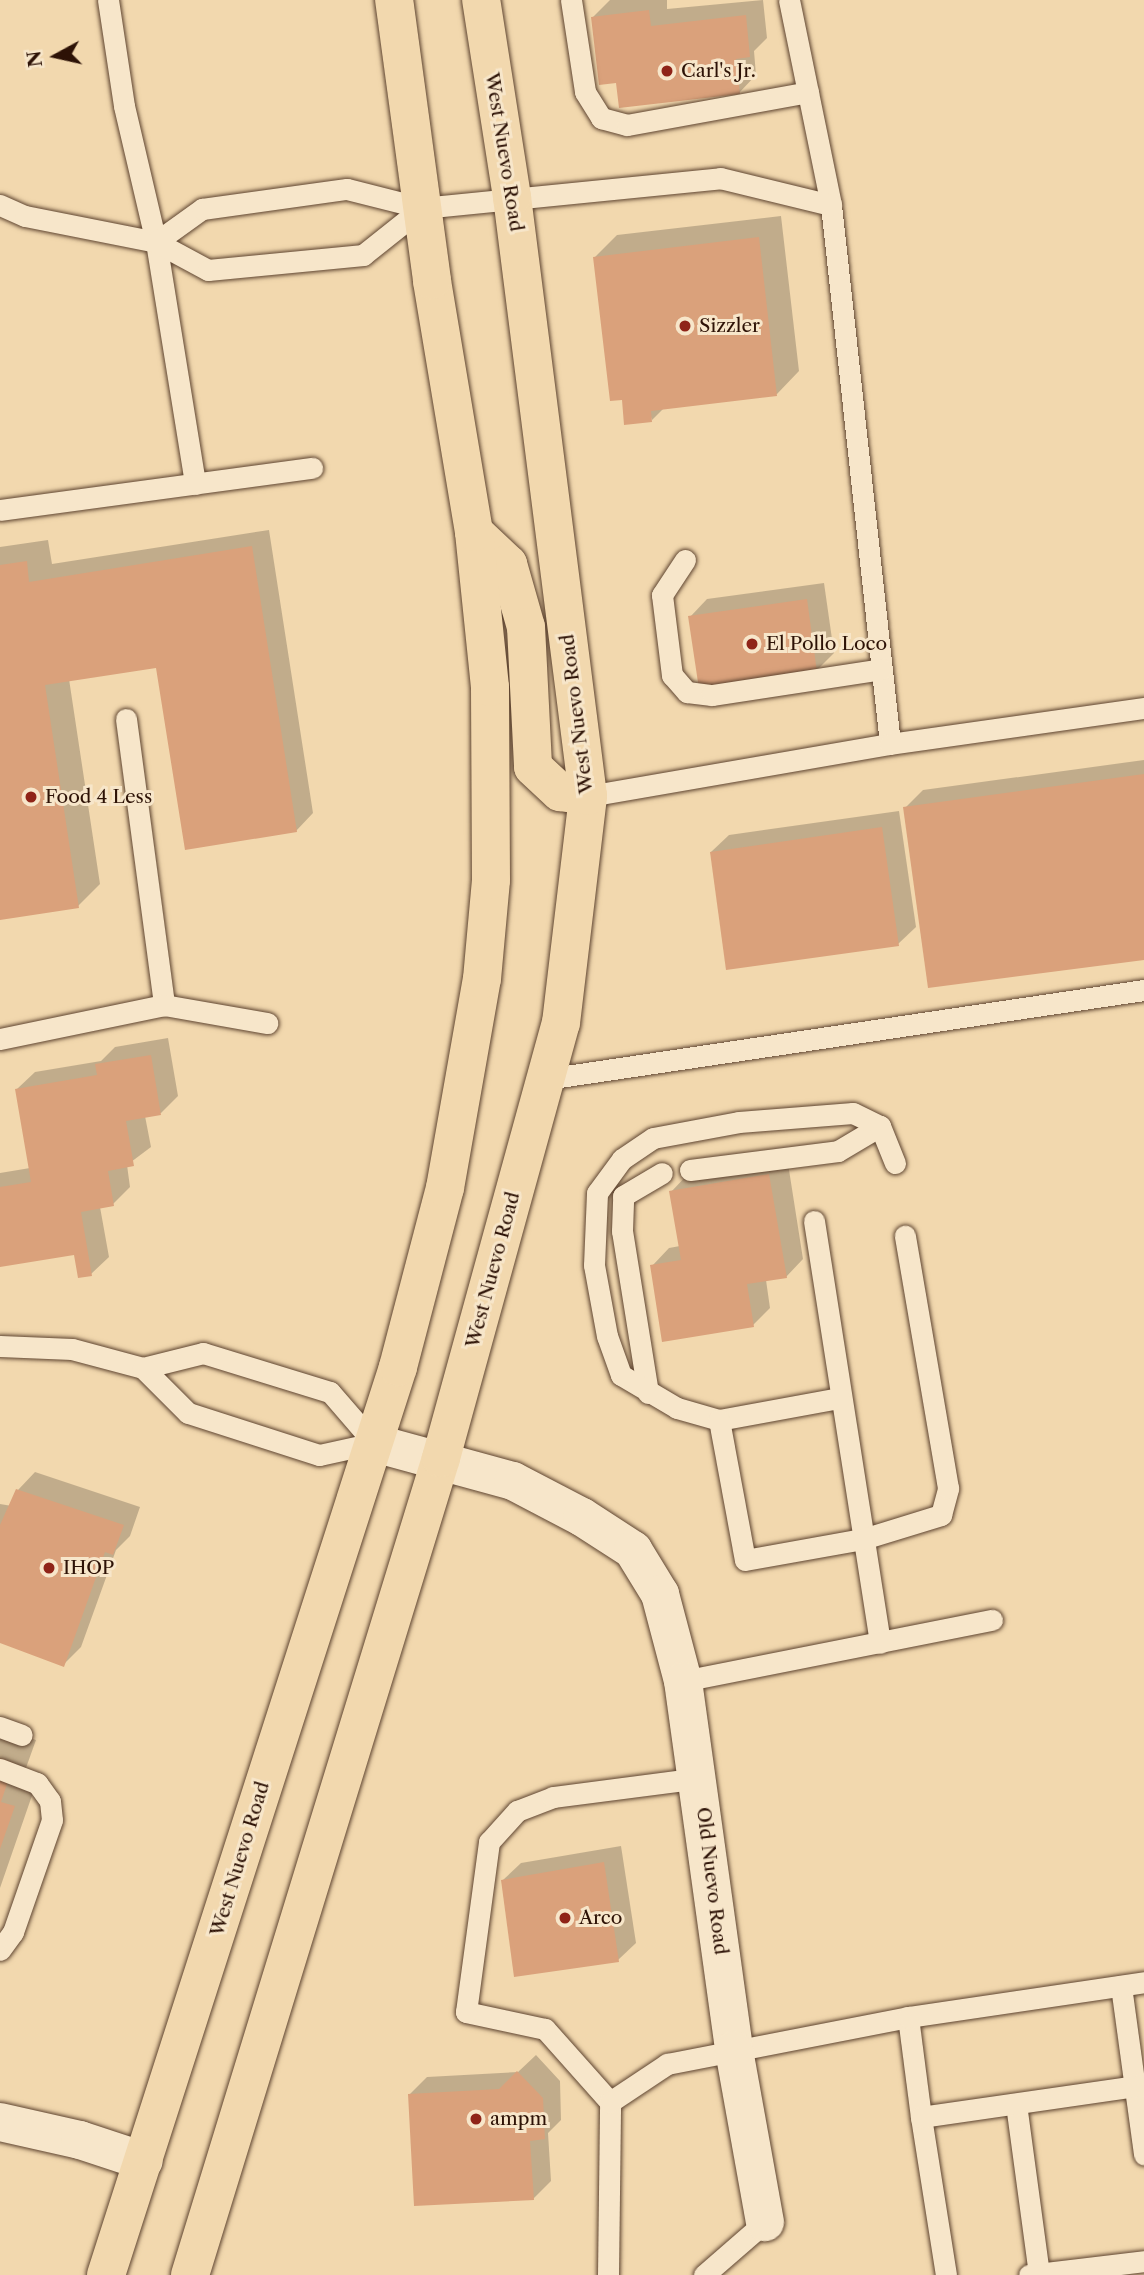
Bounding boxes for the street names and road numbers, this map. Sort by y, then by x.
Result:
street label: West Nuevo Road [480,71,528,233]
street label: West Nuevo Road [556,633,598,795]
street label: West Nuevo Road [461,1190,525,1350]
street label: West Nuevo Road [206,1779,274,1939]
street label: Old Nuevo Road [692,1806,732,1956]

